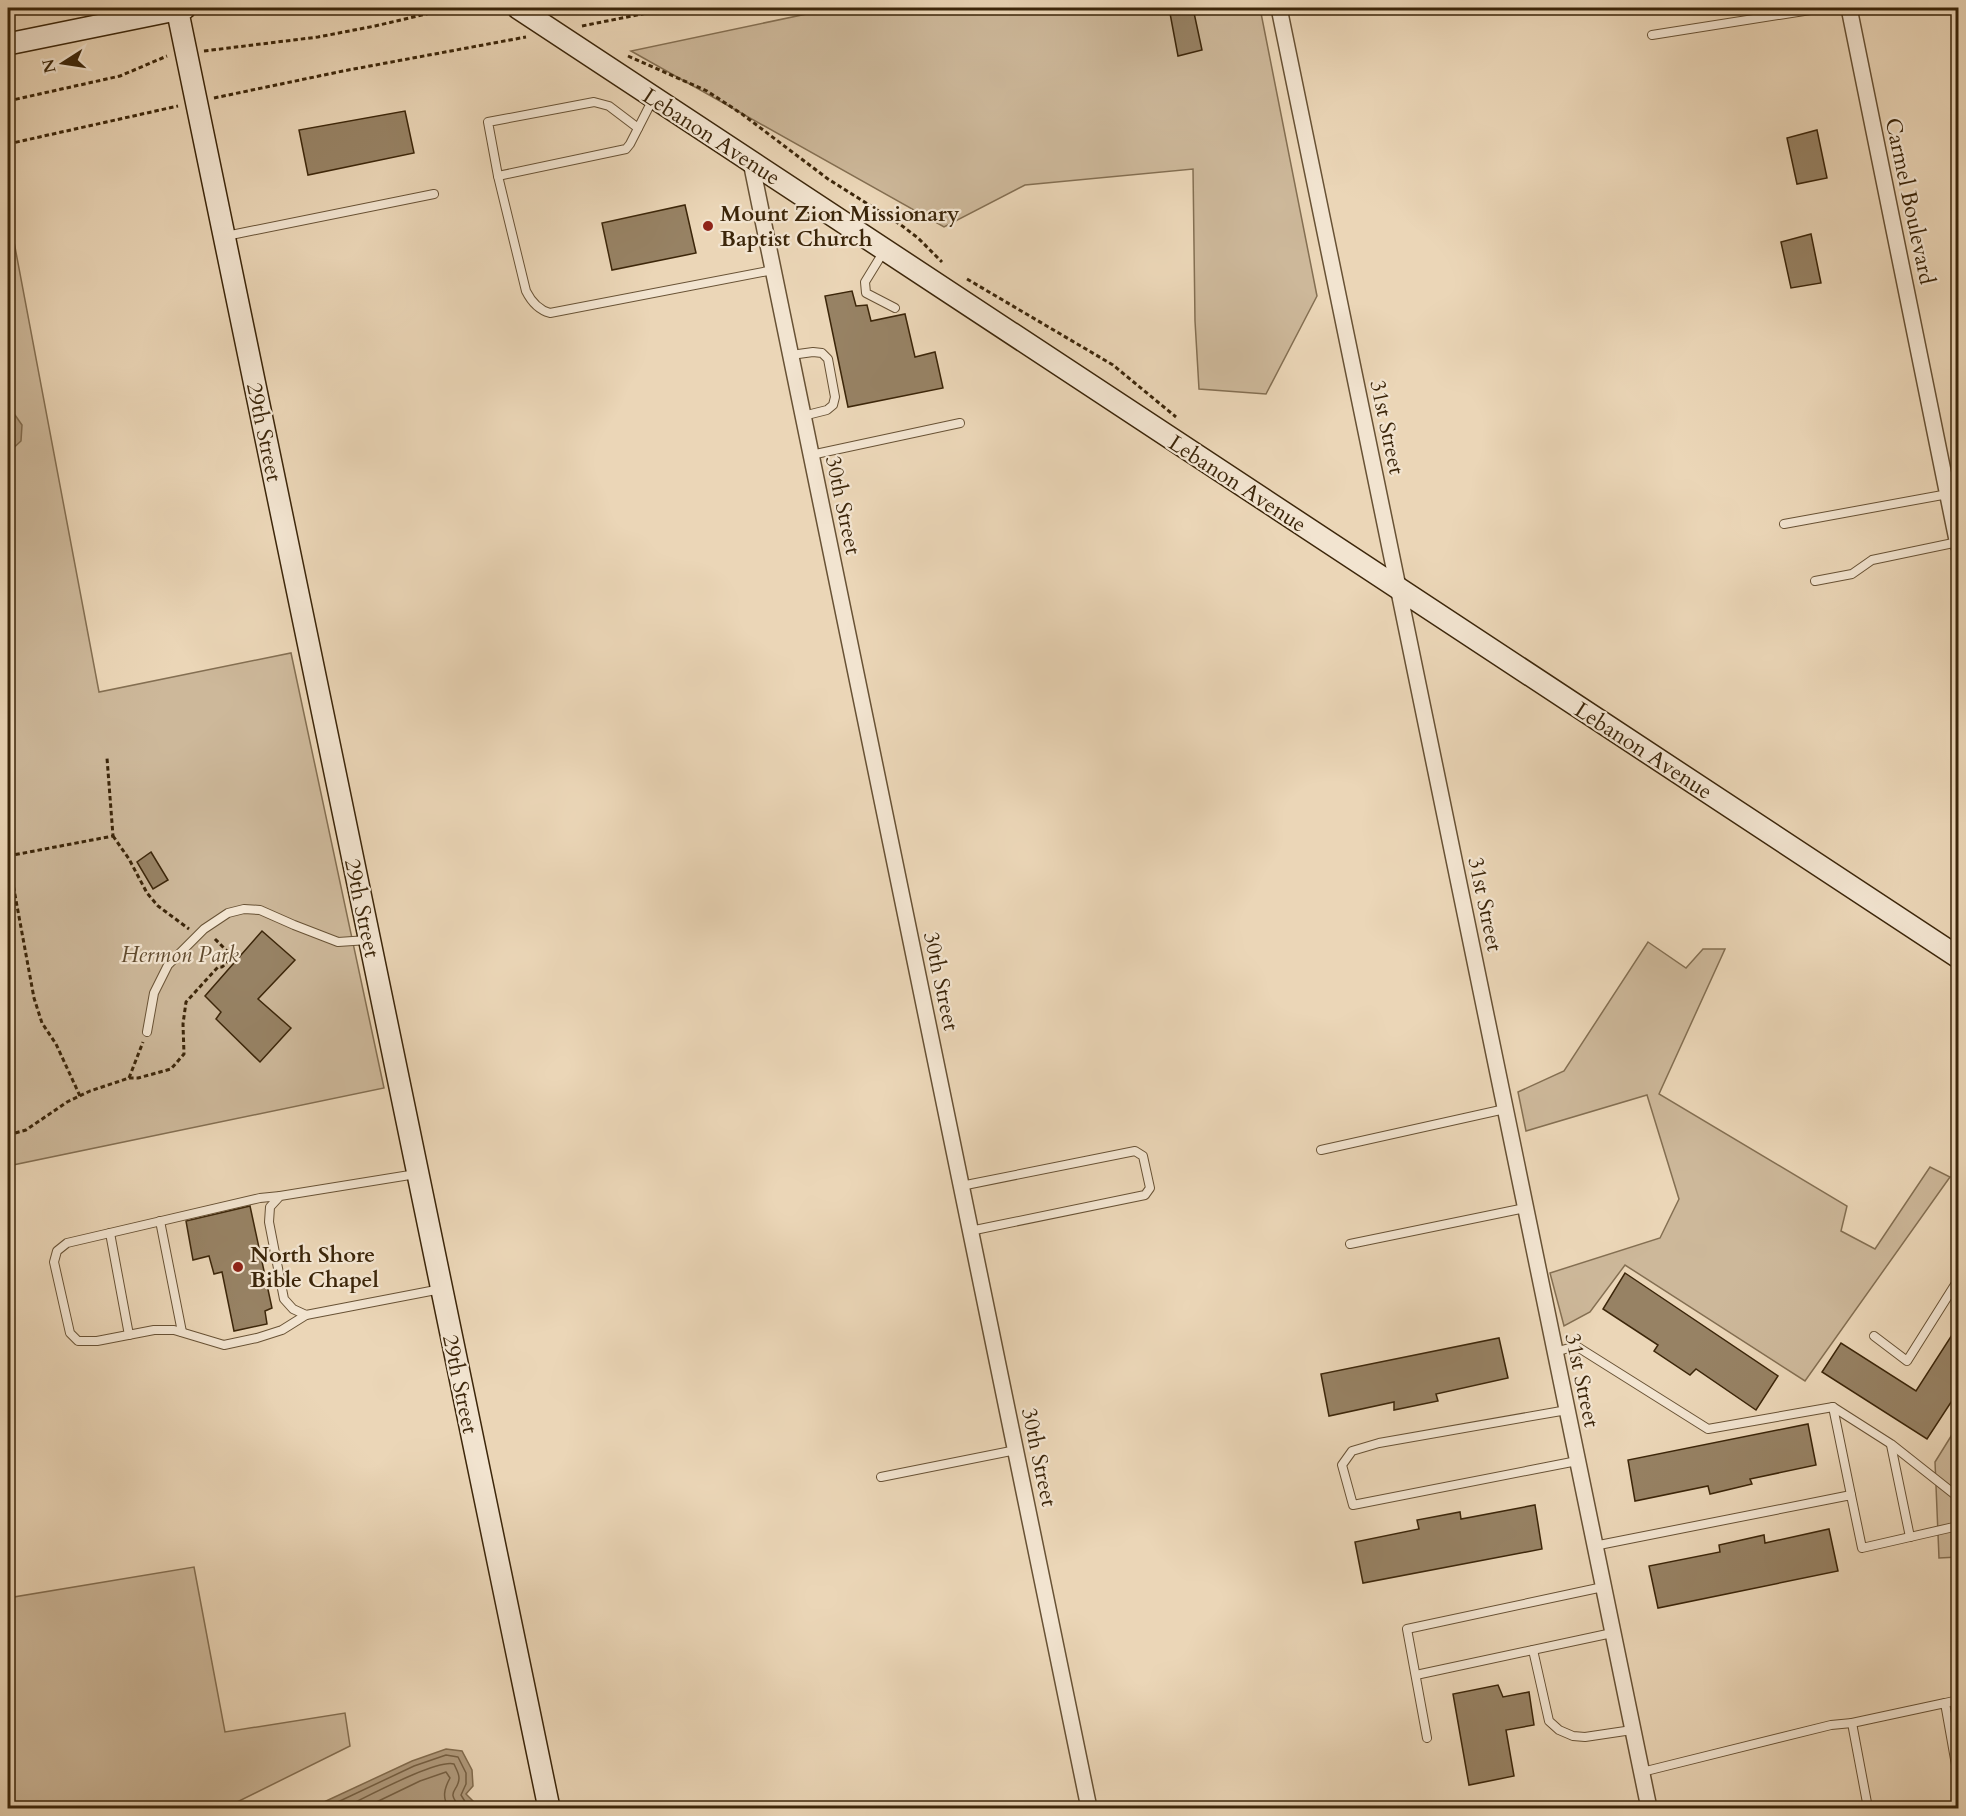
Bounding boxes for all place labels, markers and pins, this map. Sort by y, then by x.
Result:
place label: Mount Zion Missionary Baptist Church [720,199,960,254]
marker: Mount Zion Missionary Baptist Church [701,219,715,233]
place label: North Shore Bible Chapel [250,1240,379,1295]
marker: North Shore Bible Chapel [231,1260,245,1274]

